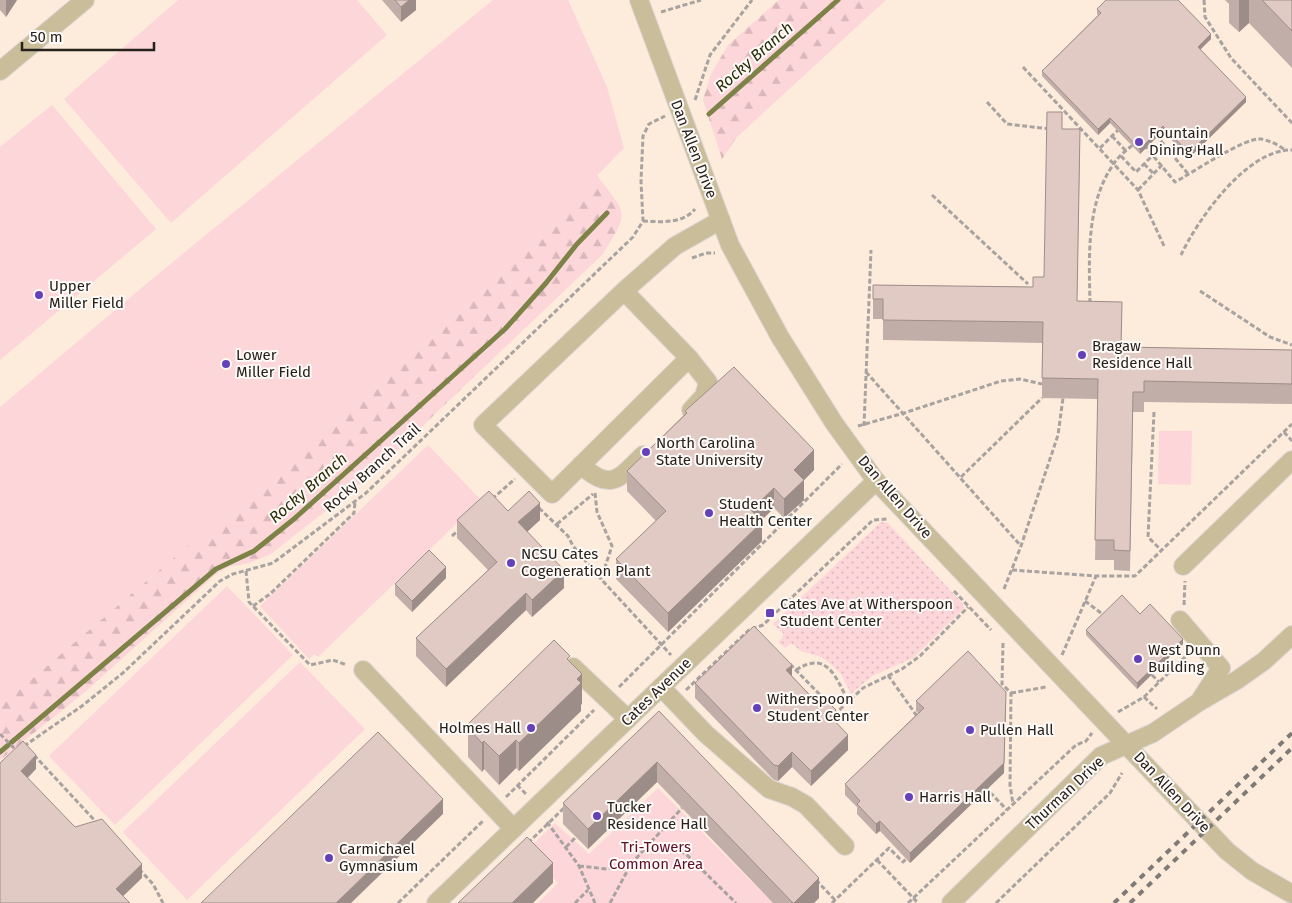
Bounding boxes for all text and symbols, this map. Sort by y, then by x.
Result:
water label: Rocky Branch [711,18,797,96]
scale bar [22,20,155,52]
text: 50 m [30,28,63,46]
street label: Dan Allen Drive [667,97,721,201]
place label: Fountain Dining Hall [1149,124,1224,159]
marker: Fountain Dining Hall [1133,136,1145,148]
place label: Upper Miller Field [49,277,124,312]
marker: Upper Miller Field [33,289,45,301]
place label: Bragaw Residence Hall [1092,337,1193,372]
place label: Lower Miller Field [236,346,311,381]
marker: Bragaw Residence Hall [1076,349,1088,361]
marker: Lower Miller Field [220,358,232,370]
street label: Rocky Branch Trail [320,419,425,516]
place label: North Carolina State University [656,434,764,469]
marker: North Carolina State University [640,446,652,458]
water label: Rocky Branch [265,449,351,527]
street label: Dan Allen Drive [854,452,936,542]
place label: Student Health Center [719,495,812,530]
marker: Student Health Center [703,507,715,519]
place label: NCSU Cates Cogeneration Plant [521,545,651,580]
marker: NCSU Cates Cogeneration Plant [505,557,517,569]
place label: Cates Ave at Witherspoon Student Center [780,595,953,630]
marker: Cates Ave at Witherspoon Student Center [764,607,776,619]
place label: West Dunn Building [1148,641,1221,676]
marker: West Dunn Building [1132,653,1144,665]
street label: Cates Avenue [617,654,695,730]
place label: Witherspoon Student Center [767,690,869,725]
marker: Witherspoon Student Center [751,702,763,714]
place label: Holmes Hall [439,719,522,737]
place label: Pullen Hall [980,721,1054,739]
marker: Holmes Hall [525,722,537,734]
marker: Pullen Hall [964,724,976,736]
street label: Dan Allen Drive [1130,748,1214,836]
street label: Thurman Drive [1022,752,1108,834]
place label: Harris Hall [919,788,992,806]
marker: Harris Hall [903,791,915,803]
place label: Tucker Residence Hall [607,798,708,833]
marker: Tucker Residence Hall [591,810,603,822]
park label: Tri-Towers Common Area [609,838,703,873]
place label: Carmichael Gymnasium [339,840,418,875]
marker: Carmichael Gymnasium [323,852,335,864]

